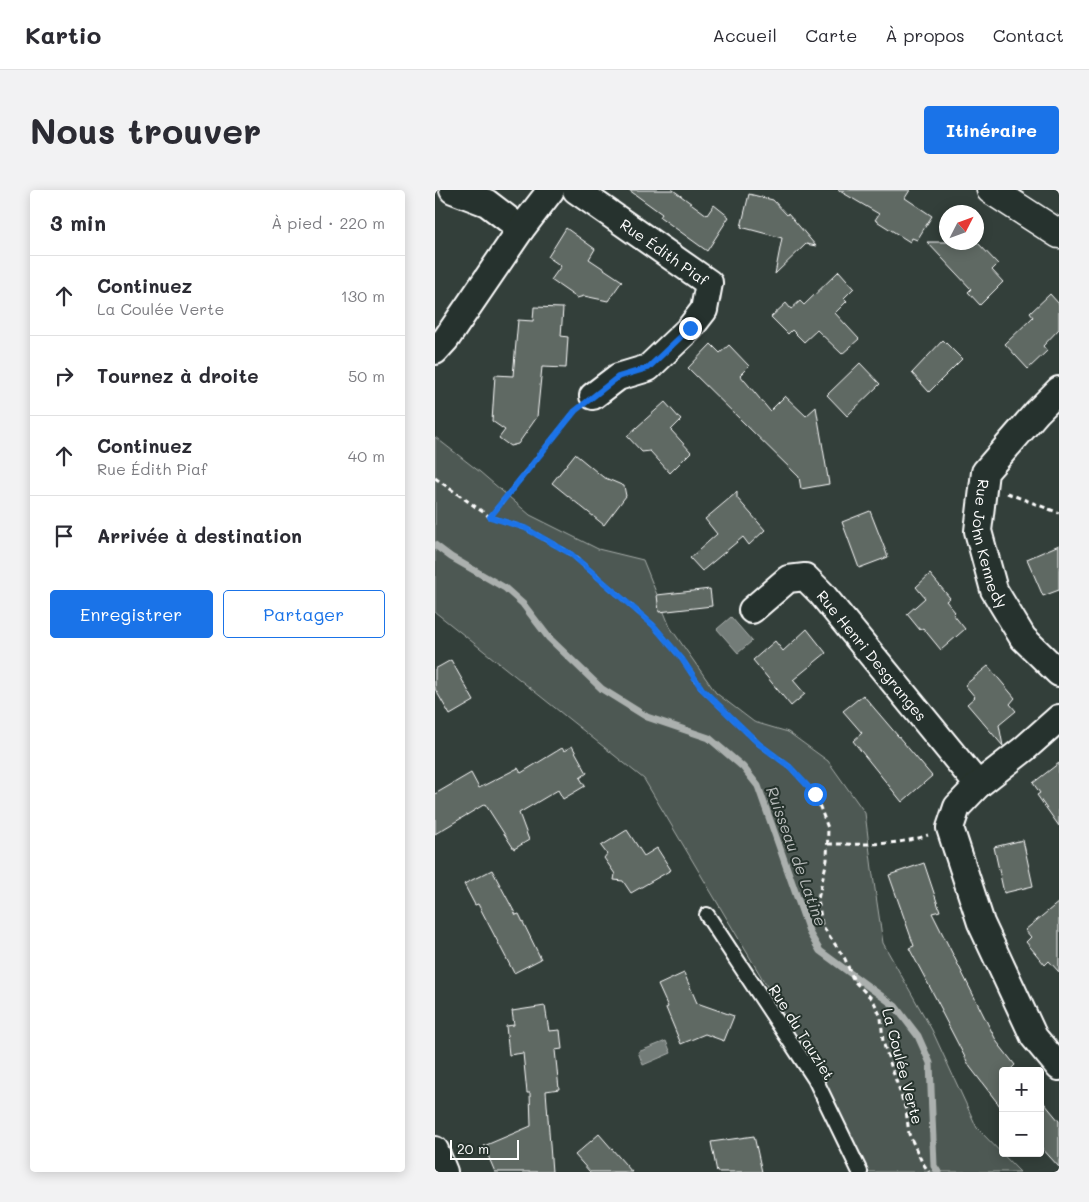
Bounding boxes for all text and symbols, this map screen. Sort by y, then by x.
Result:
text: Kartio [25,19,101,50]
text: Accueil [712,23,777,47]
text: Carte [805,23,857,47]
text: À propos [885,23,965,47]
text: Contact [993,23,1064,47]
button: Itinéraire [924,106,1059,154]
text: Nous trouver [30,107,261,153]
north arrow [939,205,984,250]
text: 3 min [50,209,106,236]
text: À pied · 220 m [271,212,385,233]
street label: Rue Édith Piaf [616,214,714,290]
text: Continuez [97,273,192,298]
icon: ahead [50,282,78,310]
text: 130 m [341,285,385,306]
text: La Coulée Verte [97,298,224,319]
route end [679,317,702,340]
icon: right [50,362,78,390]
text: Tournez à droite [97,363,259,388]
text: 50 m [348,365,385,386]
text: Continuez [97,433,192,458]
icon: ahead [50,442,78,470]
text: 40 m [348,445,385,466]
text: Rue Édith Piaf [97,458,207,479]
street label: Rue John Kennedy [968,478,1013,612]
icon: arrive [50,522,78,550]
text: Arrivée à destination [97,523,302,548]
street label: Rue Henri Desgranges [813,586,932,725]
button: Enregistrer [50,590,213,638]
button: Partager [223,590,385,638]
water label: Ruisseau de Latine [762,783,832,929]
route start [804,783,827,806]
street label: Rue du Tauziet [765,980,839,1084]
street label: La Coulée Verte [878,1006,928,1126]
map controls [999,1067,1044,1157]
button: + [999,1067,1044,1112]
button: − [999,1112,1044,1157]
scale bar [450,1137,519,1160]
text: 20 m [457,1139,489,1158]

